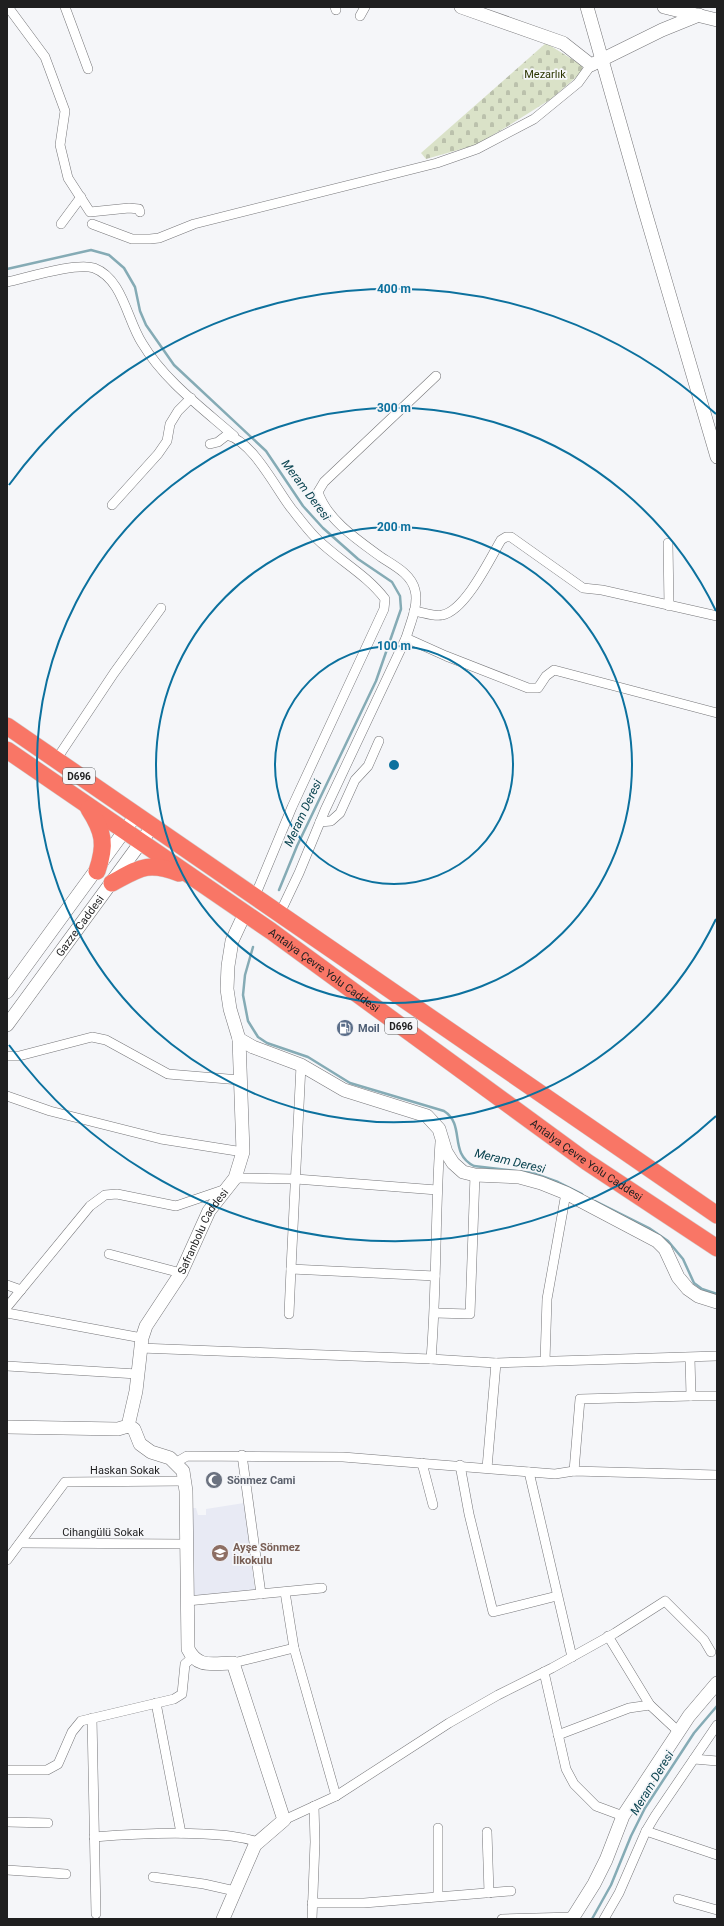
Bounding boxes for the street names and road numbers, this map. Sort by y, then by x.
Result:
road number: D696 [63,768,95,784]
street label: Gazze Caddesi [53,893,107,959]
street label: Antalya Çevre Yolu Caddesi [266,926,382,1015]
road number: D696 [385,1018,417,1034]
street label: Antalya Çevre Yolu Caddesi [528,1117,645,1204]
street label: Safranbolu Caddesi [175,1186,231,1277]
street label: Haskan Sokak [90,1464,160,1477]
street label: Cihangülü Sokak [62,1526,144,1539]

